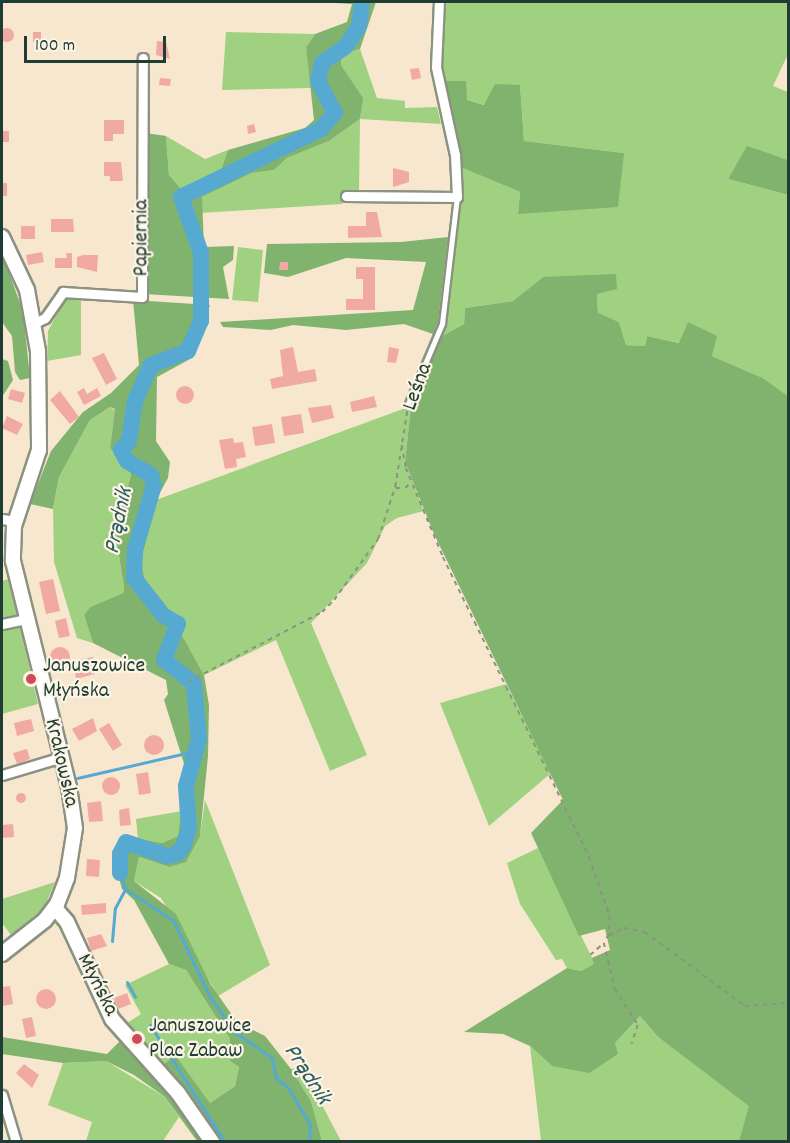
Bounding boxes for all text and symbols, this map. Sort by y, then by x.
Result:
scale bar [27,24,170,62]
text: 100 m [35,34,75,59]
street label: Papiernia [129,200,155,276]
street label: Leśna [397,360,439,414]
water label: Prądnik [99,485,141,557]
place label: Januszowice Młyńska [43,653,145,704]
marker: Januszowice Młyńska [24,672,38,686]
street label: Krakowska [38,716,84,810]
street label: Młyńska [70,950,124,1020]
place label: Januszowice Plac Zabaw [149,1013,251,1064]
marker: Januszowice Plac Zabaw [130,1032,144,1046]
water label: Prądnik [276,1039,336,1111]

